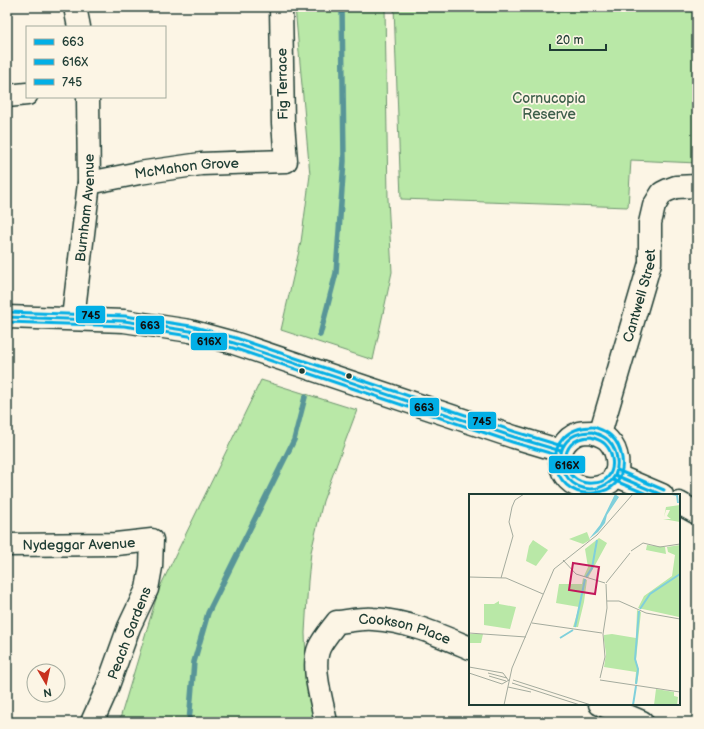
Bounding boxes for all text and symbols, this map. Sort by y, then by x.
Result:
legend [26,26,166,98]
scale bar [550,26,606,52]
text: 20 m [556,33,583,48]
text: 663 [62,35,84,50]
street label: Fig Terrace [273,48,292,120]
text: 616X [62,55,88,70]
text: 745 [62,75,82,90]
park label: Cornucopia Reserve [512,90,586,123]
street label: Burnham Avenue [72,154,98,263]
street label: McMahon Grove [133,155,239,183]
street label: Cantwell Street [619,248,659,344]
line badge: 745 [75,305,106,324]
text: 745 [82,309,101,322]
line badge: 663 [135,315,165,335]
text: 663 [140,319,160,332]
line badge: 616X [190,332,228,351]
text: 616X [197,335,222,348]
unlabelled marker [297,366,307,376]
unlabelled marker [344,371,354,381]
line badge: 663 [409,397,440,417]
text: 663 [414,401,434,414]
line badge: 745 [467,411,497,430]
text: 745 [473,415,492,428]
line badge: 616X [548,455,586,474]
text: 616X [555,459,580,472]
inset map [469,494,680,705]
street label: Nydeggar Avenue [22,534,136,554]
street label: Peach Gardens [104,584,155,682]
street label: Cookson Place [358,611,453,648]
north arrow [26,663,66,703]
text: N [42,685,53,699]

